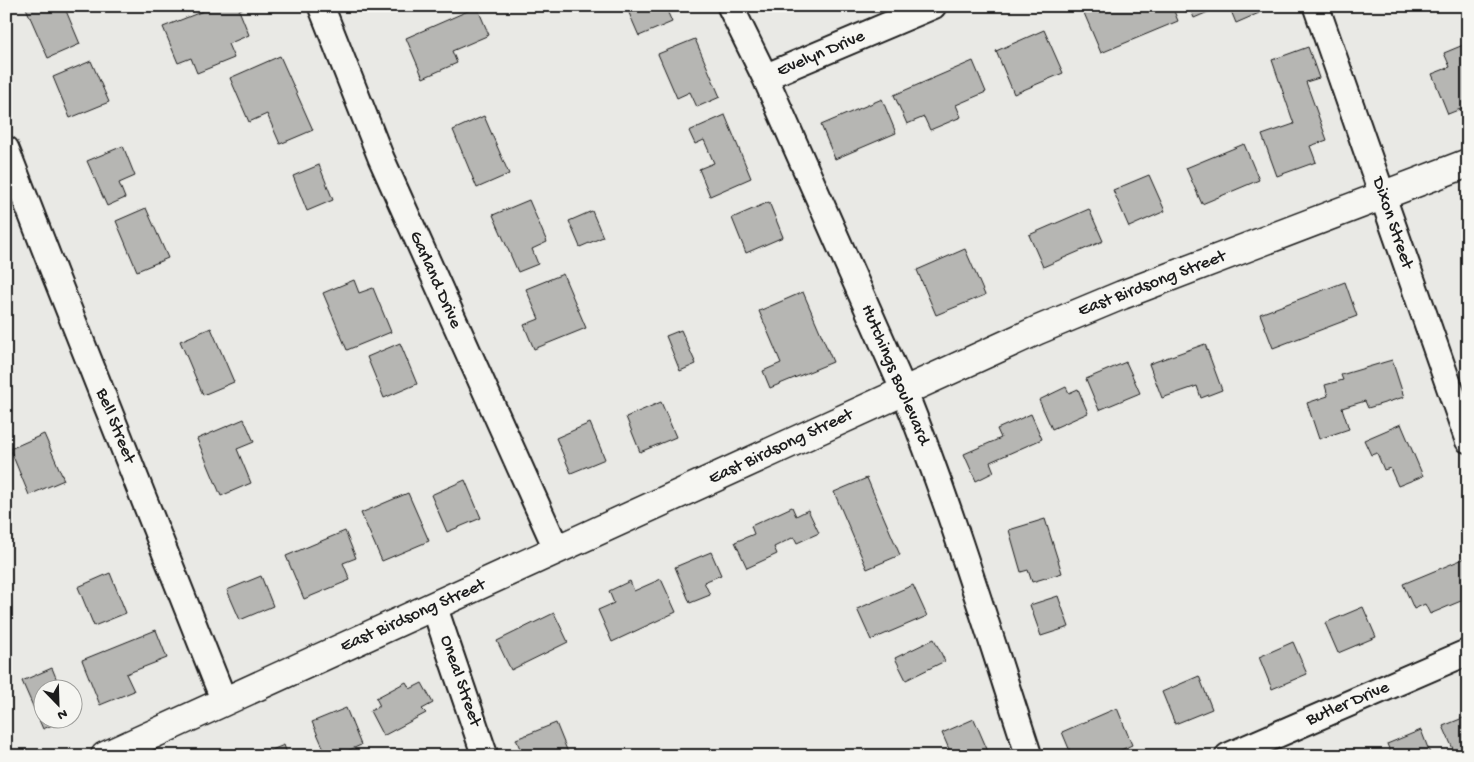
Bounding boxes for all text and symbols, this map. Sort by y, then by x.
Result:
street label: Evelyn Drive [774,26,869,82]
street label: Dixon Street [1366,174,1418,273]
street label: Garland Drive [404,228,466,333]
street label: East Birdsong Street [1075,246,1230,322]
street label: Hutchings Boulevard [856,302,935,450]
street label: Bell Street [90,385,140,468]
street label: East Birdsong Street [706,404,858,490]
street label: East Birdsong Street [337,574,490,657]
street label: Oneal Street [435,633,486,731]
street label: Butler Drive [1302,677,1393,731]
north arrow [32,680,82,730]
text: N [55,704,70,723]

